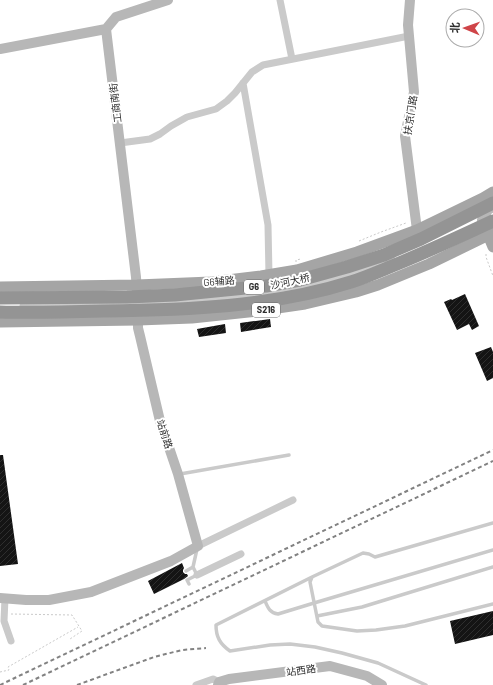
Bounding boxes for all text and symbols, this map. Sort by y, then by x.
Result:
north arrow [445,8,485,48]
text: 北 [448,22,461,33]
street label: 工商南街 [107,82,123,124]
street label: 扶京门路 [401,94,419,136]
street label: 沙河大桥 [269,271,311,291]
street label: G6辅路 [203,274,235,288]
road number: G6 [244,280,264,294]
road number: S216 [252,303,280,317]
street label: 站前路 [155,418,175,450]
street label: 站西路 [285,662,317,678]

